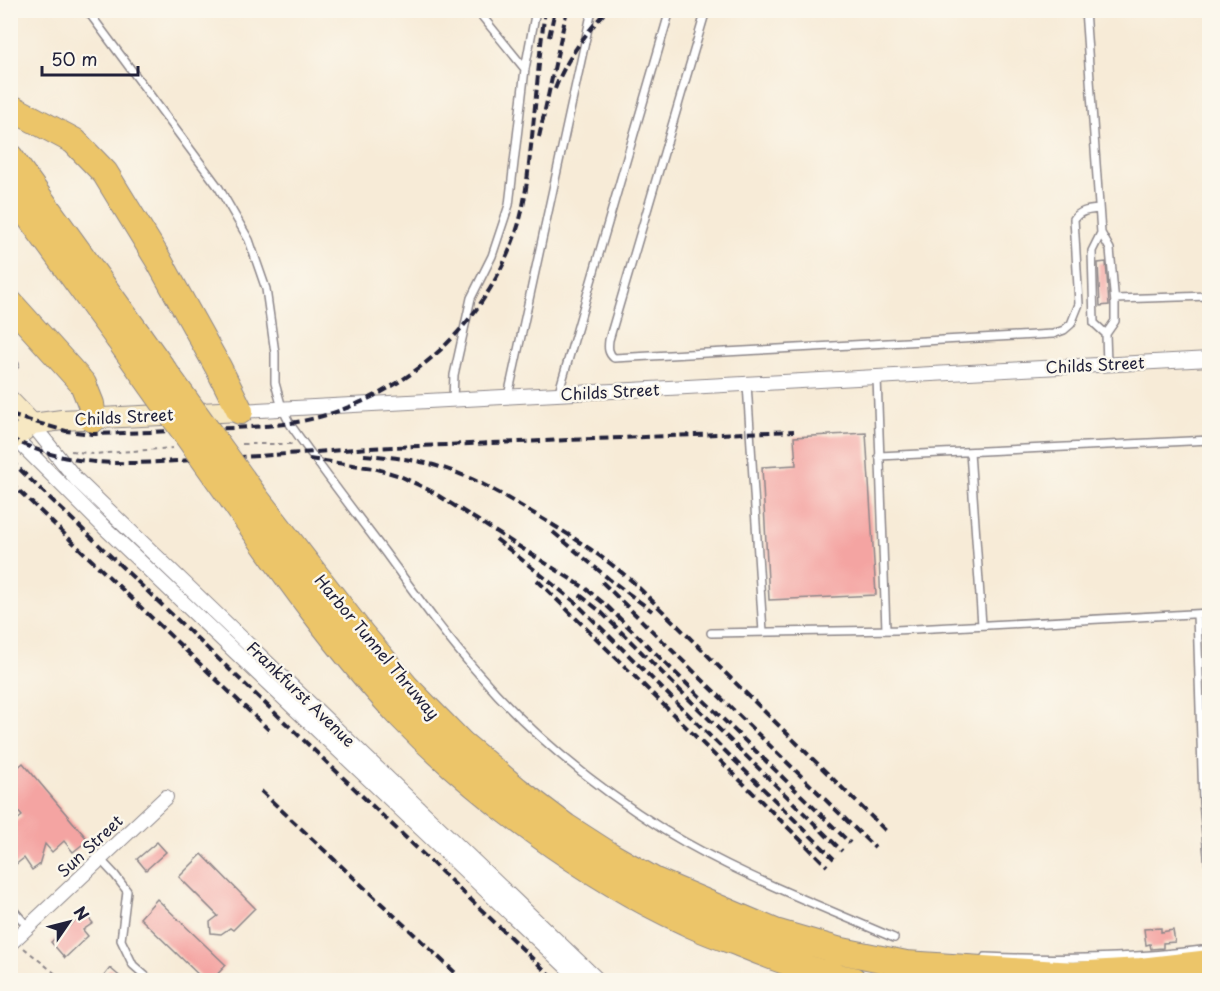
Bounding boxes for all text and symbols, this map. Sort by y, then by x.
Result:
scale bar [42,39,138,77]
text: 50 m [51,45,98,72]
street label: Childs Street [1045,349,1145,379]
street label: Childs Street [560,376,660,406]
street label: Childs Street [74,401,174,431]
street label: Harbor Tunnel Thruway [310,569,446,724]
street label: Frankfurst Avenue [242,635,362,752]
street label: Sun Street [51,808,128,882]
north arrow [39,892,99,952]
text: N [69,901,96,925]

